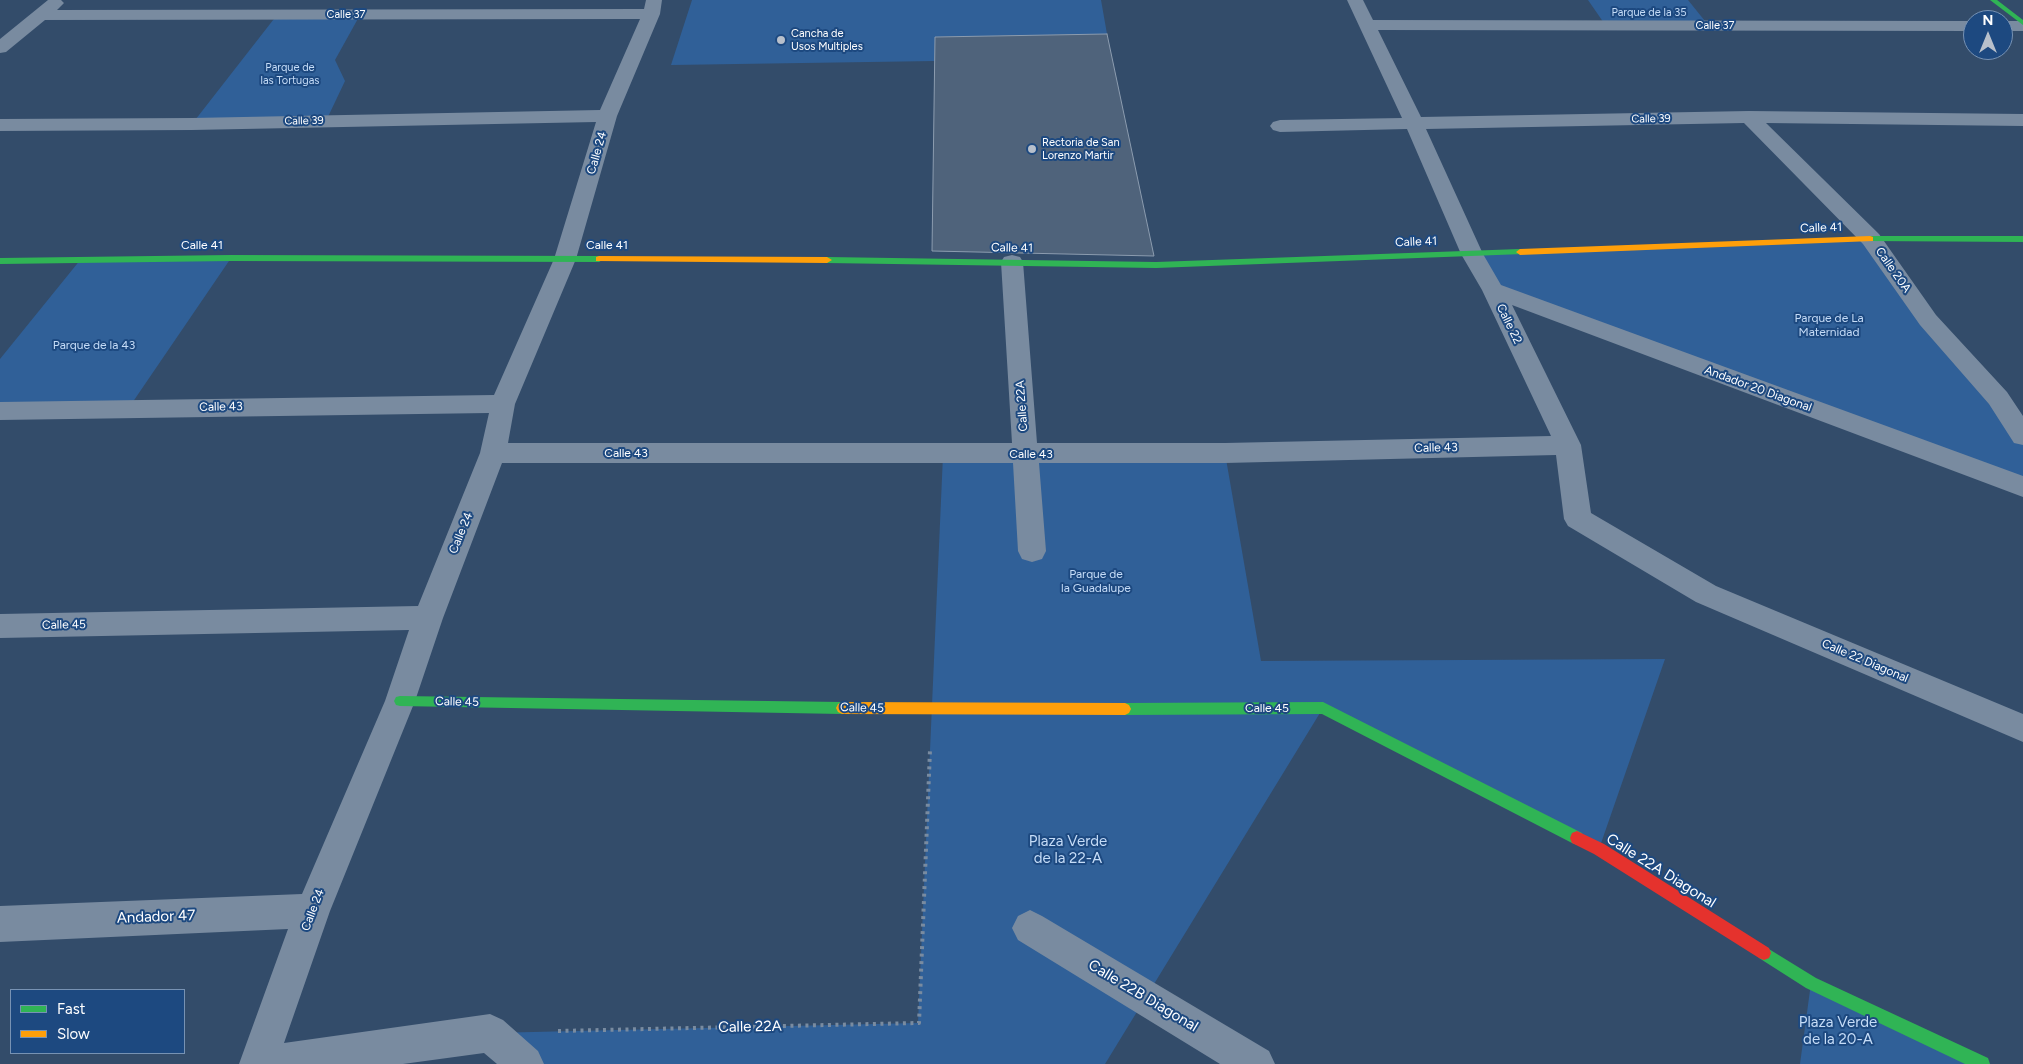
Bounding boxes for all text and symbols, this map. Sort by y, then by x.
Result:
park label: Parque de la 35 [1611,6,1687,20]
street label: Calle 37 [327,8,365,22]
north arrow [1963,10,2013,60]
text: N [1983,12,1993,29]
street label: Calle 37 [1696,19,1734,33]
place label: Cancha de Usos Multiples [791,27,863,53]
marker: Cancha de Usos Multiples [775,34,787,46]
park label: Parque de las Tortugas [261,61,319,87]
street label: Calle 39 [1631,112,1671,126]
street label: Calle 39 [284,114,324,128]
street label: Calle 24 [584,130,610,176]
place label: Rectoria de San Lorenzo Martir [1042,136,1120,162]
marker: Rectoria de San Lorenzo Martir [1026,143,1038,155]
street label: Calle 41 [1800,220,1842,236]
street label: Calle 41 [1395,234,1437,250]
street label: Calle 41 [181,238,223,252]
street label: Calle 41 [586,238,628,252]
street label: Calle 41 [991,240,1033,256]
street label: Calle 20A [1872,245,1914,295]
street label: Calle 22 [1493,302,1525,346]
park label: Parque de La Maternidad [1794,311,1864,339]
park label: Parque de la 43 [53,338,135,352]
street label: Andador 20 Diagonal [1702,363,1814,415]
street label: Calle 22A [1013,380,1031,432]
street label: Calle 43 [199,399,243,415]
street label: Calle 43 [1414,440,1458,456]
street label: Calle 43 [604,446,648,460]
street label: Calle 43 [1009,447,1053,461]
street label: Calle 24 [446,510,476,556]
park label: Parque de la Guadalupe [1061,567,1131,595]
street label: Calle 45 [42,617,86,633]
street label: Calle 22 Diagonal [1820,636,1910,686]
street label: Calle 45 [435,694,479,710]
street label: Calle 45 [840,700,884,716]
street label: Calle 45 [1245,701,1289,715]
street label: Calle 22A Diagonal [1603,830,1719,912]
park label: Plaza Verde de la 22-A [1029,833,1107,868]
street label: Calle 24 [298,887,328,933]
street label: Andador 47 [116,907,196,927]
street label: Calle 22B Diagonal [1085,956,1201,1036]
legend [10,989,185,1054]
text: Fast [57,1000,85,1018]
park label: Plaza Verde de la 20-A [1799,1014,1877,1049]
street label: Calle 22A [718,1017,782,1037]
text: Slow [57,1025,90,1043]

